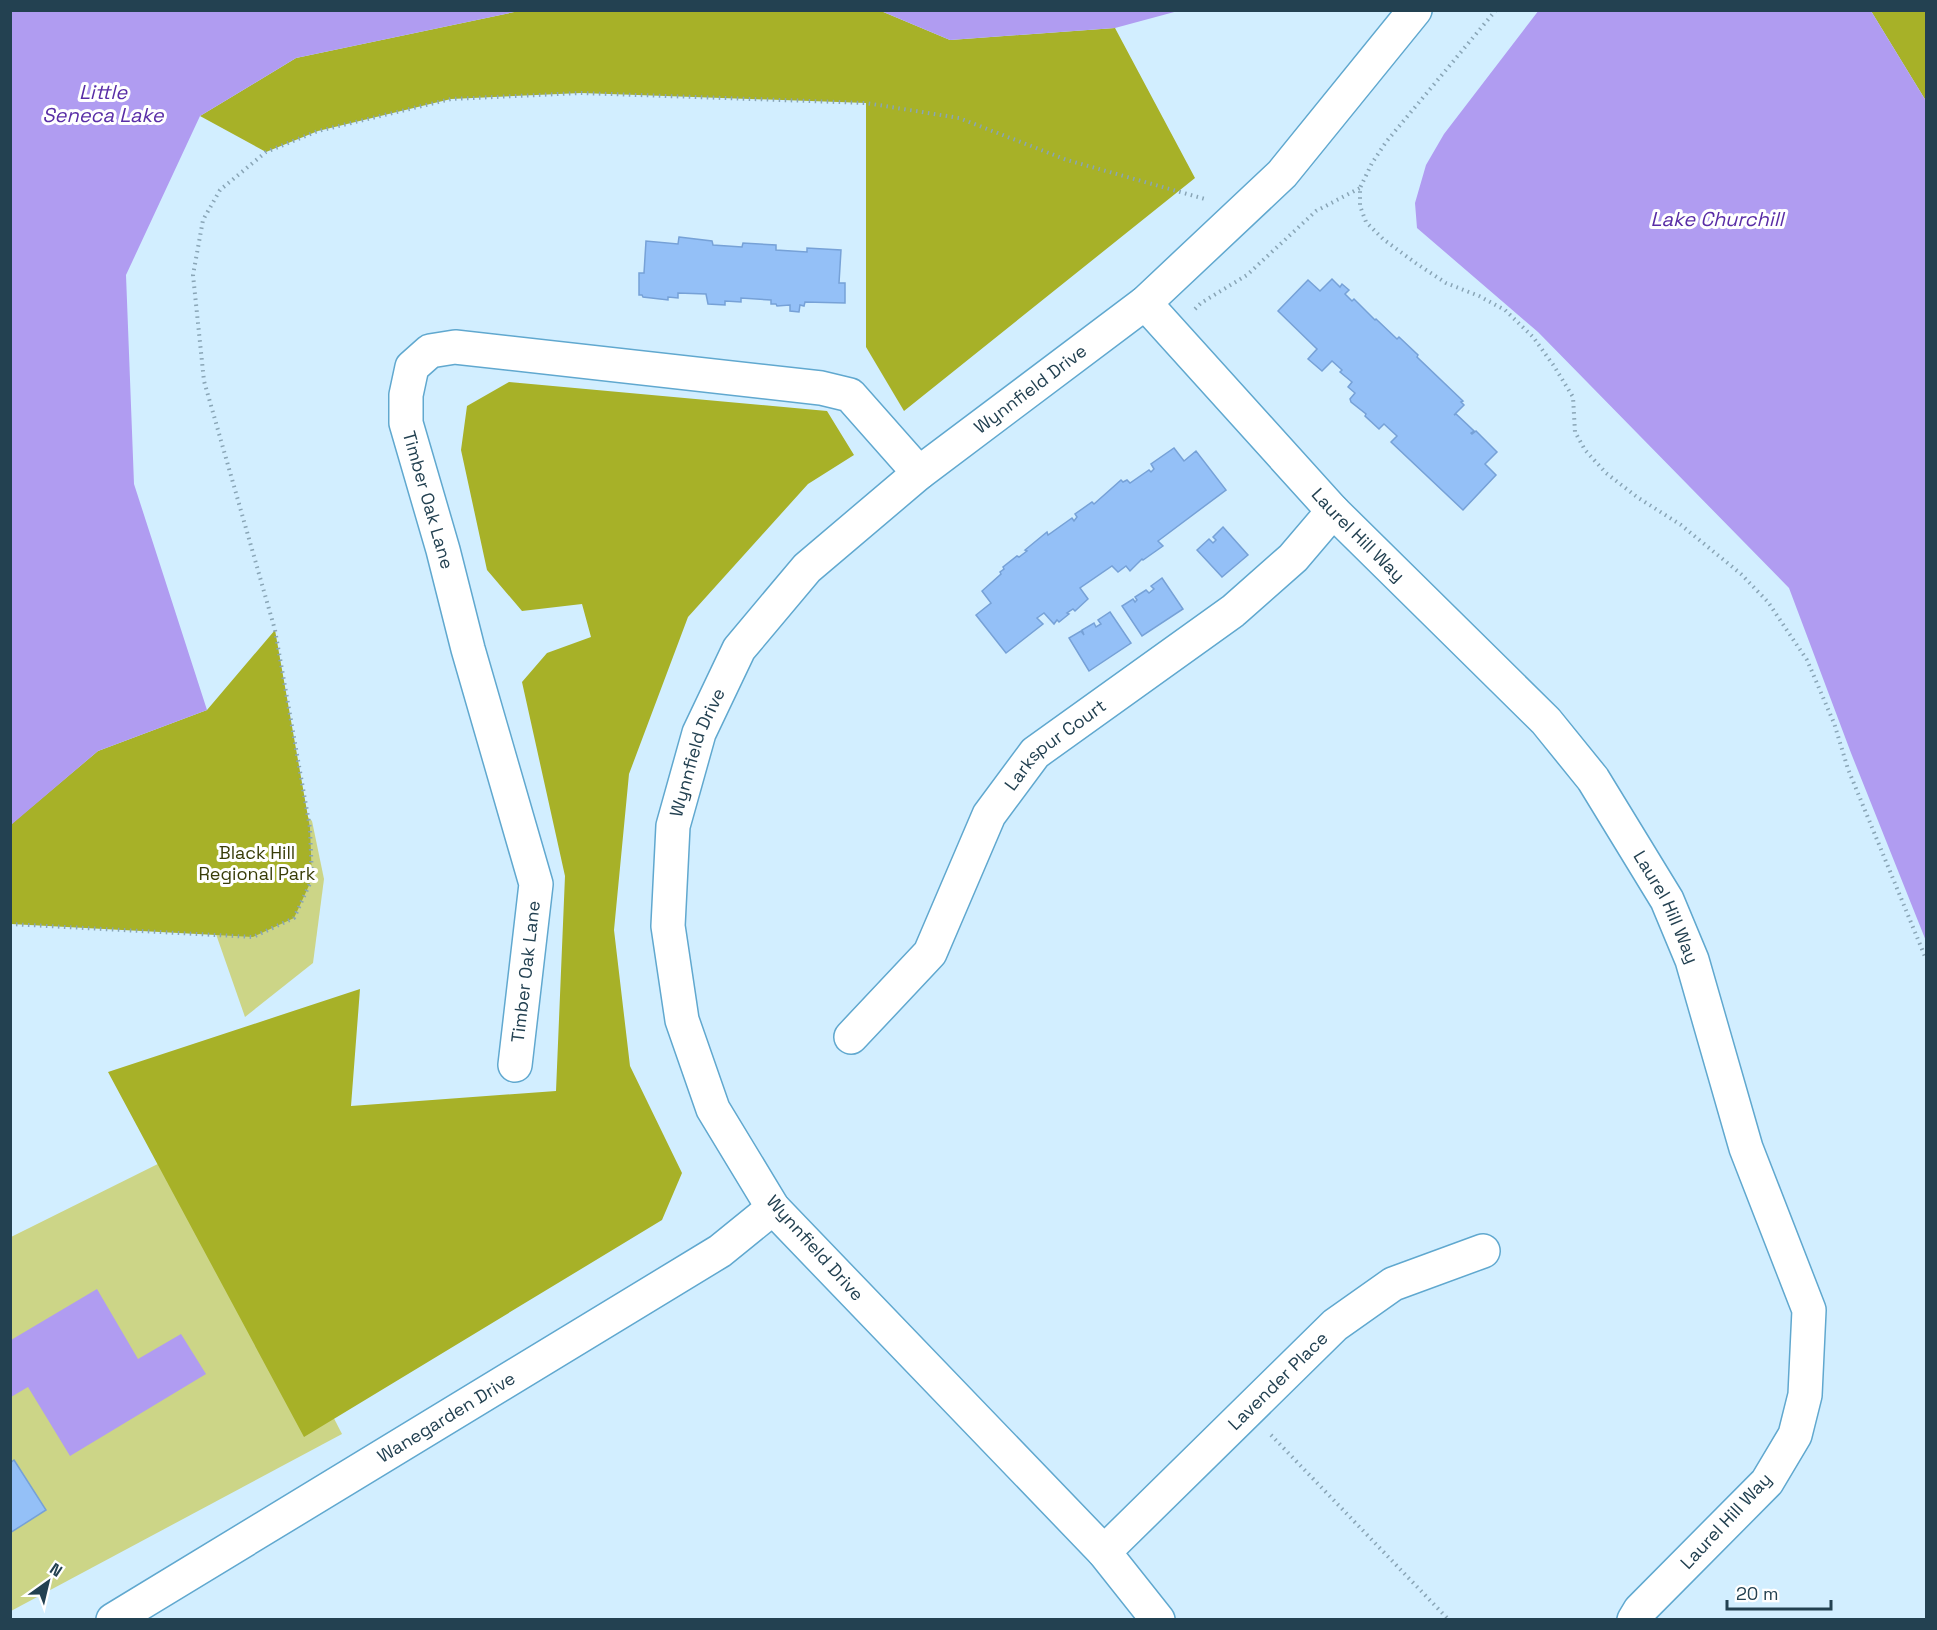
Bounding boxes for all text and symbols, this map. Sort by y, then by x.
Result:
water label: Little Seneca Lake [42,79,165,128]
water label: Lake Churchill [1651,206,1786,232]
street label: Wynnfield Drive [969,339,1091,439]
street label: Timber Oak Lane [398,428,459,572]
street label: Laurel Hill Way [1307,483,1410,586]
street label: Wynnfield Drive [664,684,730,819]
street label: Larkspur Court [999,694,1110,795]
park label: Black Hill Regional Park [199,841,316,885]
street label: Laurel Hill Way [1629,846,1704,967]
street label: Timber Oak Lane [506,899,545,1044]
street label: Wynnfield Drive [762,1190,869,1305]
street label: Lavender Place [1223,1326,1333,1435]
street label: Wanegarden Drive [373,1366,519,1468]
street label: Laurel Hill Way [1675,1468,1776,1574]
north arrow [18,1552,78,1612]
text: N [46,1558,66,1582]
scale bar [1727,1573,1830,1611]
text: 20 m [1736,1582,1779,1605]

